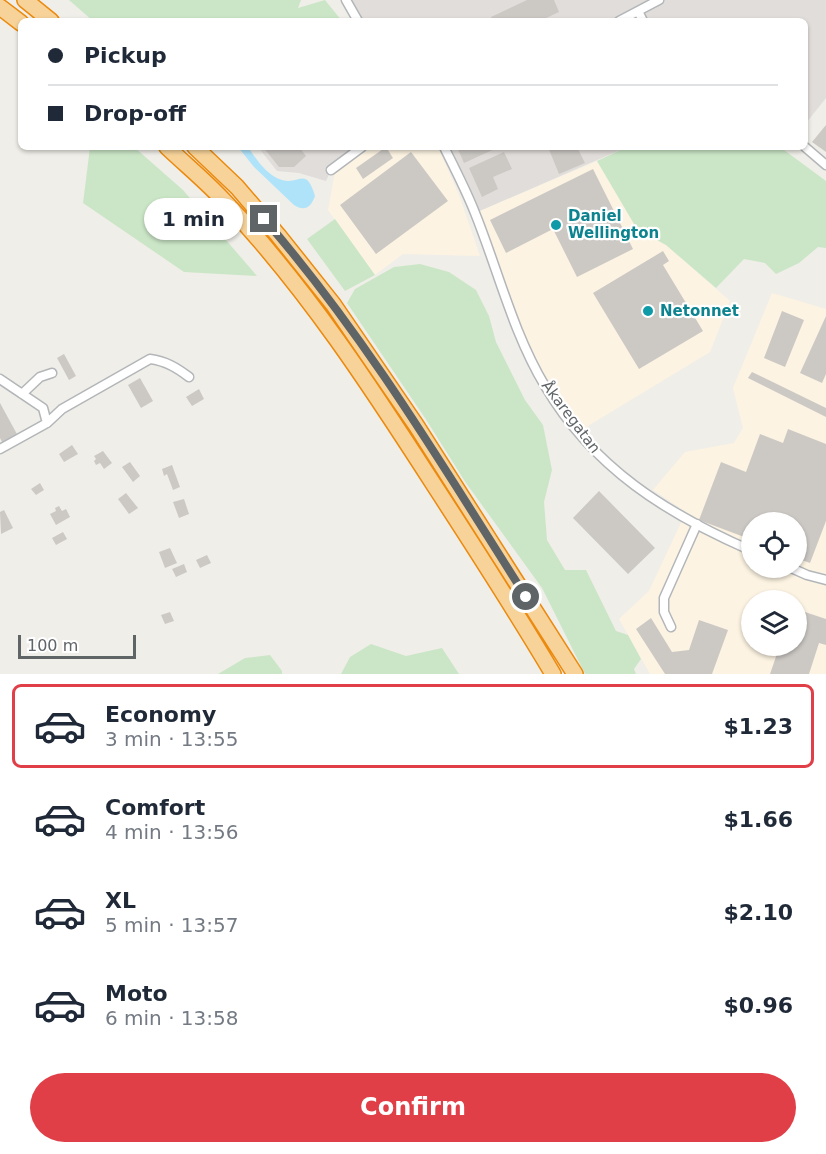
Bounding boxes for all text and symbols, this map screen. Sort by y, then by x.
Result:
text: Pickup [84,43,167,68]
text: Drop-off [84,101,186,126]
callout: 1 min [144,198,243,240]
route end [250,205,277,232]
text: 1 min [162,207,225,231]
place label: Daniel Wellington [568,207,659,242]
marker: Daniel Wellington [549,218,563,232]
place label: Netonnet [660,302,739,320]
marker: Netonnet [641,304,655,318]
street label: Åkaregatan [538,377,605,457]
map controls [741,512,807,656]
button: locate [741,512,807,578]
route start [512,583,539,610]
button: layers [741,590,807,656]
scale bar [18,632,136,660]
text: 100 m [27,636,78,655]
icon: car [33,699,87,753]
text: Economy [105,702,216,727]
text: $1.23 [723,714,793,739]
text: 3 min · 13:55 [105,727,239,751]
icon: car [33,792,87,846]
text: Comfort [105,795,205,820]
text: $1.66 [723,807,793,832]
text: 4 min · 13:56 [105,820,239,844]
icon: car [33,885,87,939]
text: XL [105,888,136,913]
text: $2.10 [723,900,793,925]
text: 5 min · 13:57 [105,913,239,937]
icon: car [33,978,87,1032]
text: Moto [105,981,168,1006]
text: $0.96 [723,993,793,1018]
text: 6 min · 13:58 [105,1006,239,1030]
button: Confirm [30,1073,796,1142]

